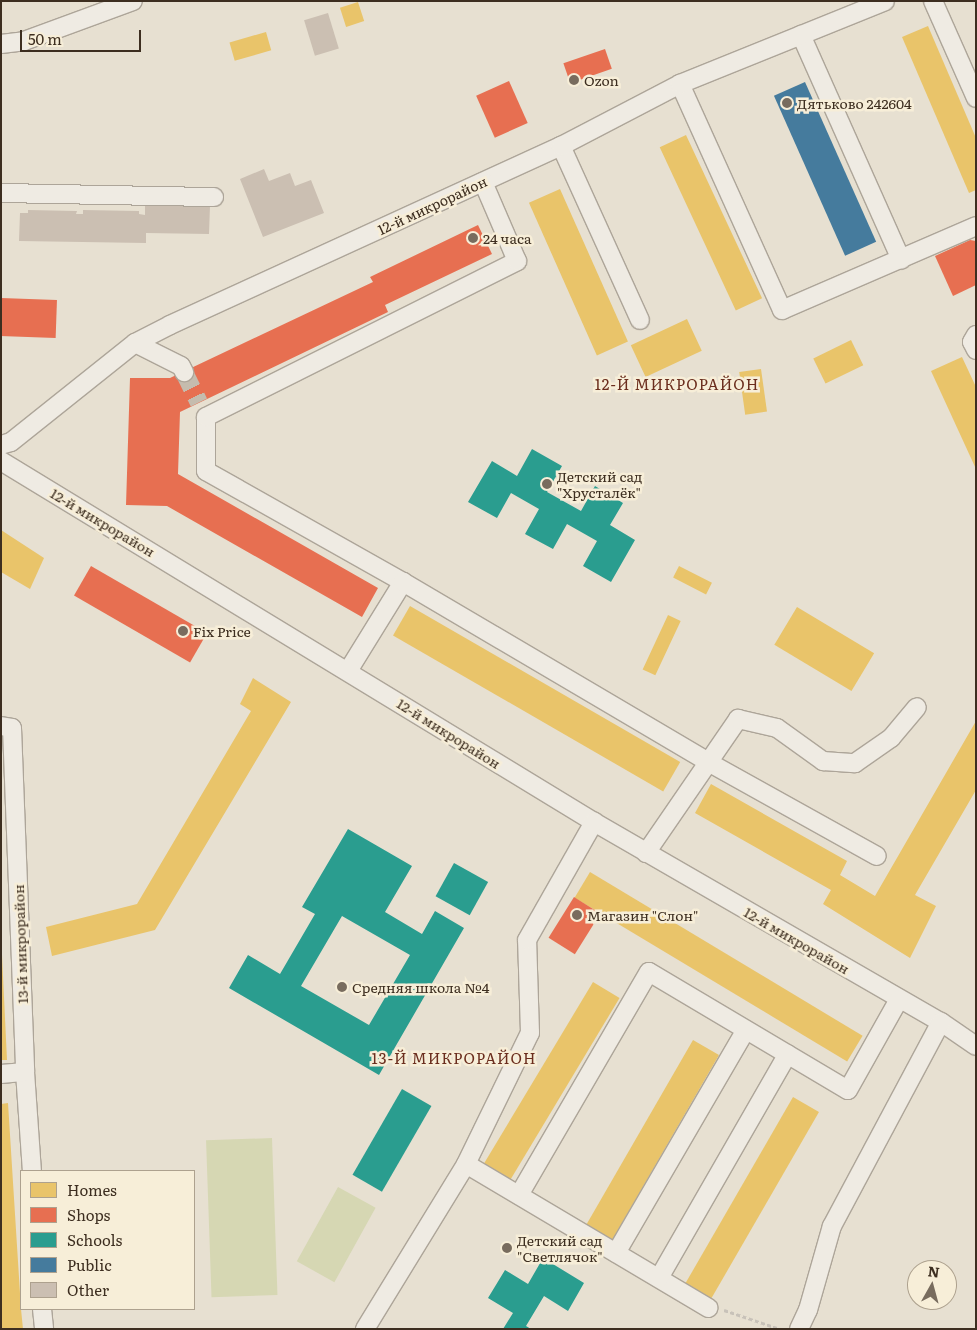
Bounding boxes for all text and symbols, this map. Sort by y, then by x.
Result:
scale bar [22,20,144,52]
text: 50 m [28,27,62,50]
place label: Ozon [584,72,619,88]
marker: Ozon [568,74,580,86]
place label: Дятьково 242604 [797,95,912,111]
marker: Дятьково 242604 [781,97,793,109]
street label: 12-й микрорайон [375,172,489,238]
place label: 24 часа [483,230,531,246]
marker: 24 часа [467,232,479,244]
district label: 12-Й МИКРОРАЙОН [593,375,761,393]
place label: Детский сад "Хрусталёк" [557,468,642,501]
marker: Детский сад "Хрусталёк" [541,478,553,490]
street label: 12-й микрорайон [48,484,158,560]
place label: Fix Price [193,623,251,639]
marker: Fix Price [177,625,189,637]
street label: 12-й микрорайон [394,694,504,772]
street label: 13-й микрорайон [10,884,30,1004]
street label: 12-й микрорайон [741,903,853,977]
place label: Магазин "Слон" [587,907,698,923]
marker: Магазин "Слон" [571,909,583,921]
place label: Средняя школа №4 [352,979,489,995]
marker: Средняя школа №4 [336,981,348,993]
district label: 13-Й МИКРОРАЙОН [370,1049,538,1067]
legend [20,1170,195,1310]
text: Homes [67,1178,117,1201]
text: Shops [67,1203,110,1226]
text: Schools [67,1228,122,1251]
place label: Детский сад "Светлячок" [517,1232,603,1264]
marker: Детский сад "Светлячок" [501,1242,513,1254]
text: Public [67,1253,112,1276]
north arrow [907,1260,957,1310]
text: N [927,1260,941,1282]
text: Other [67,1278,109,1301]

